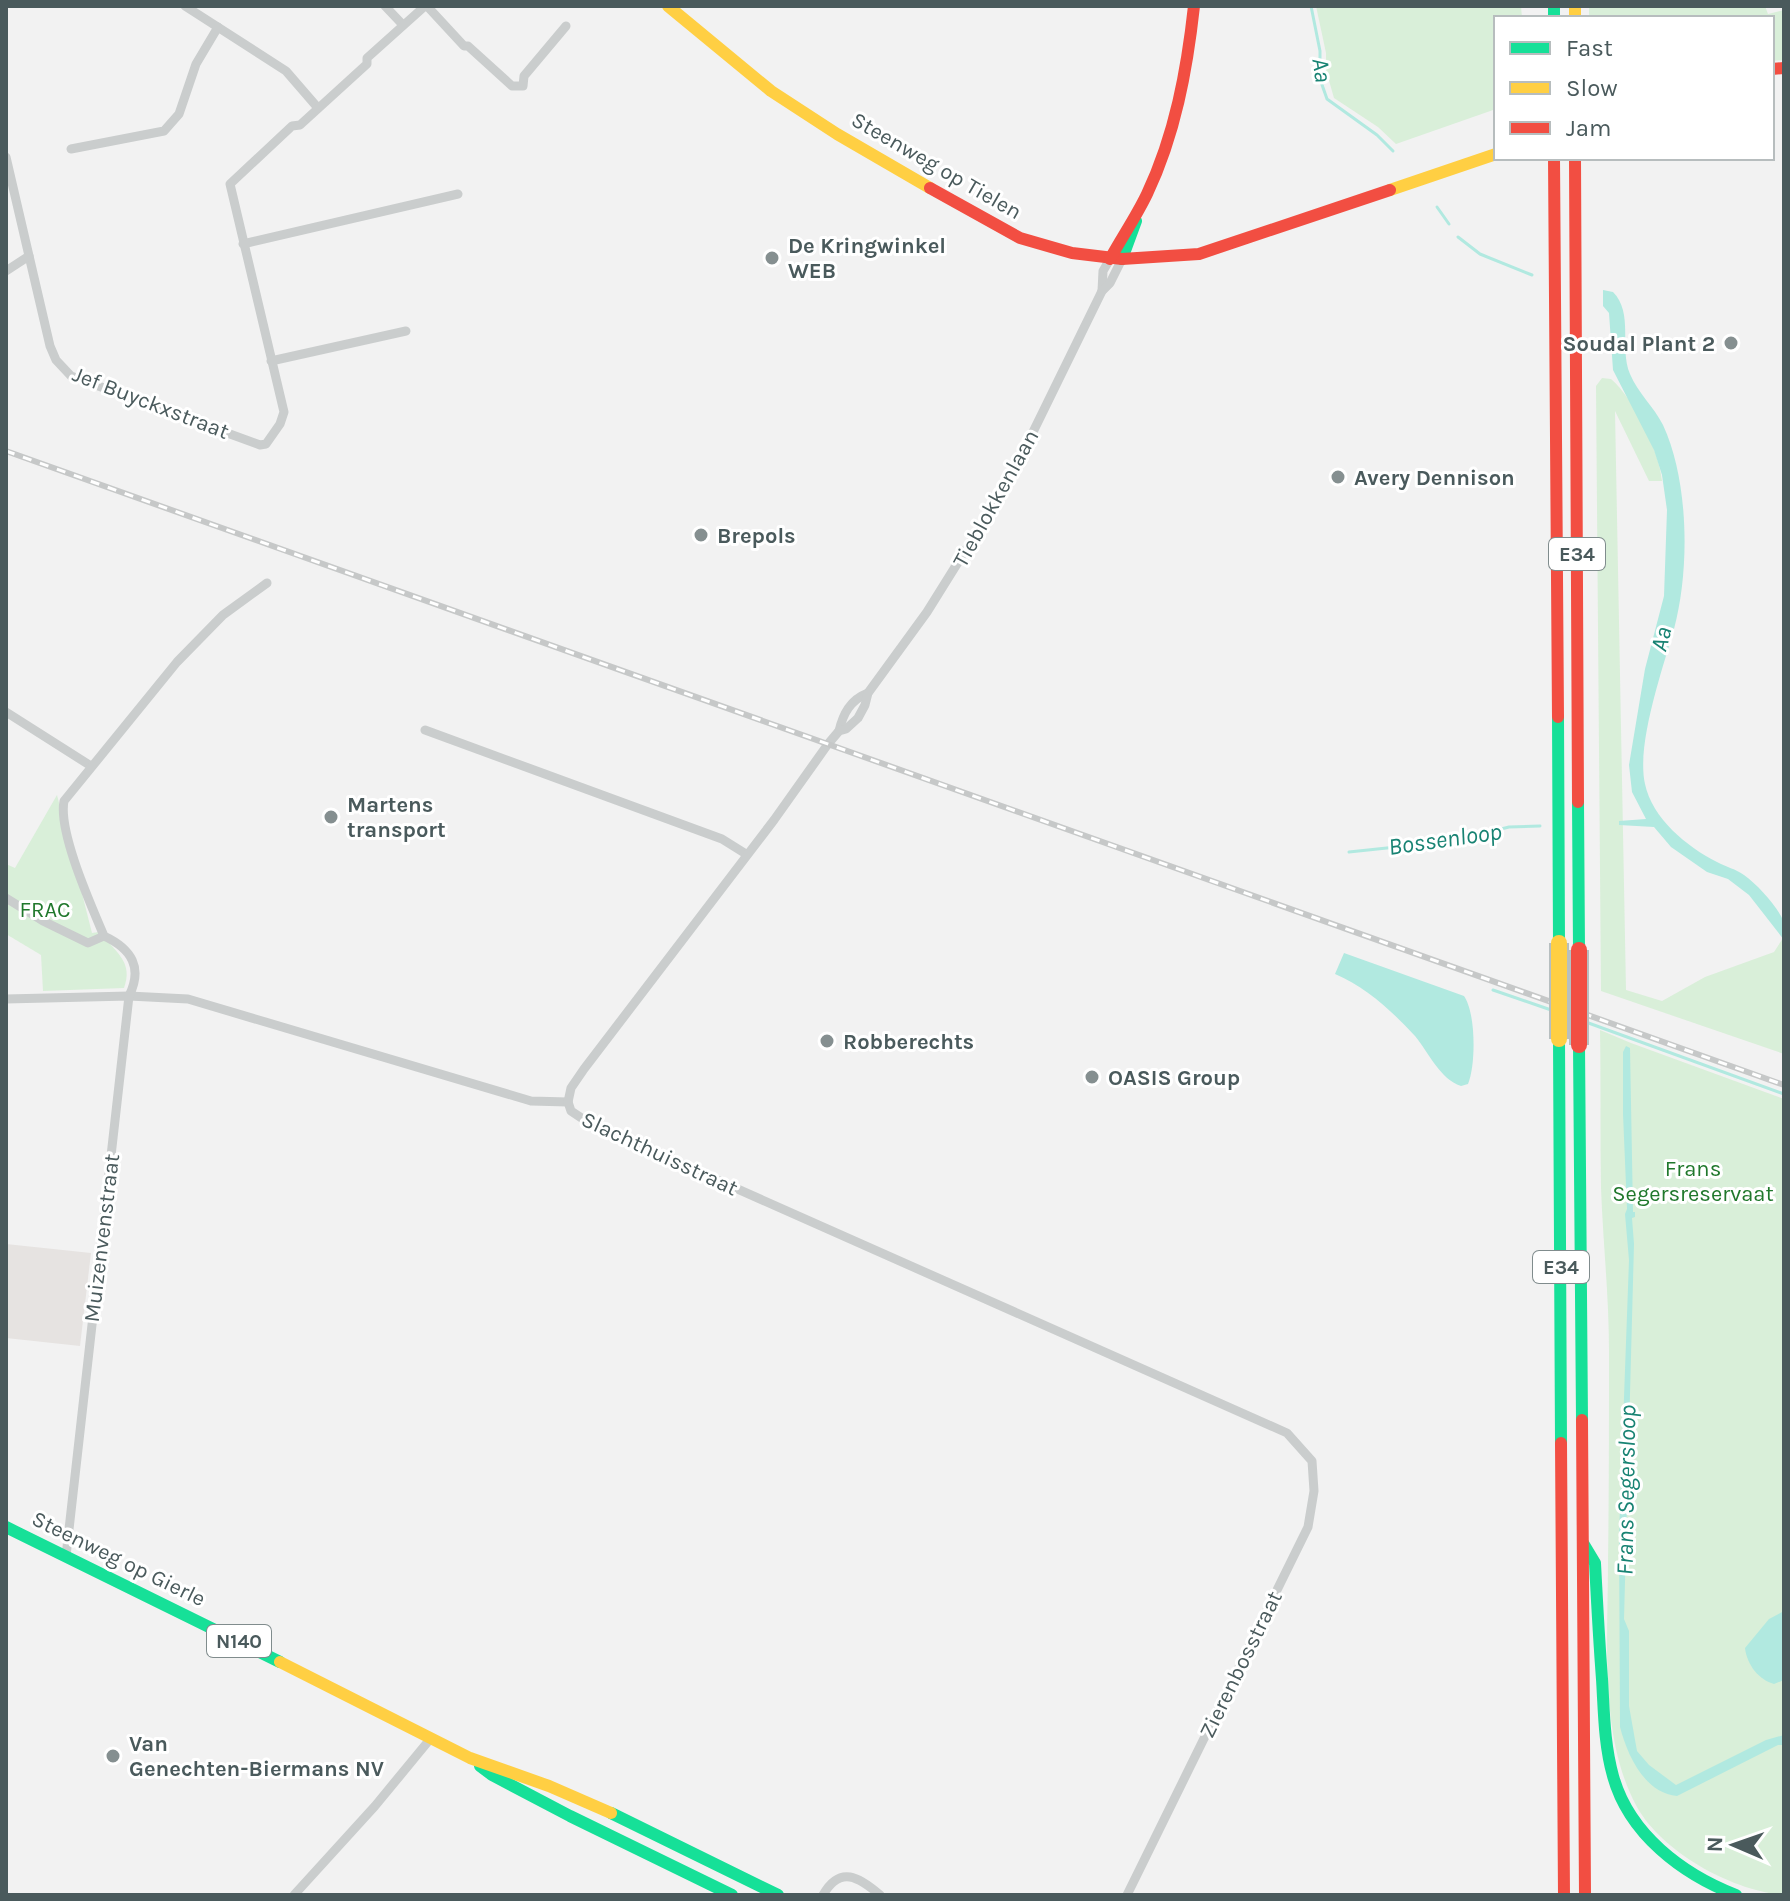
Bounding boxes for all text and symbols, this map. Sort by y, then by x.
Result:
legend [1494,16,1774,160]
text: Fast [1566,34,1613,62]
water label: Aa [1306,56,1338,84]
text: Slow [1566,74,1618,102]
street label: Steenweg op Tielen [847,107,1026,225]
text: Jam [1566,114,1611,142]
place label: De Kringwinkel WEB [788,233,946,284]
marker: De Kringwinkel WEB [763,249,781,267]
place label: Soudal Plant 2 [1562,331,1715,357]
marker: Soudal Plant 2 [1722,334,1740,352]
street label: Jef Buyckxstraat [69,361,233,445]
street label: Tieblokkenlaan [947,425,1044,572]
place label: Avery Dennison [1354,465,1515,491]
marker: Avery Dennison [1329,468,1347,486]
place label: Brepols [717,523,796,549]
marker: Brepols [692,526,710,544]
road number: E34 [1549,538,1605,570]
water label: Aa [1644,624,1678,654]
place label: Martens transport [347,792,446,843]
marker: Martens transport [322,808,340,826]
water label: Bossenloop [1386,817,1504,861]
park label: FRAC [19,897,71,923]
place label: Robberechts [843,1029,974,1055]
marker: Robberechts [818,1032,836,1050]
place label: OASIS Group [1108,1065,1240,1091]
marker: OASIS Group [1083,1068,1101,1086]
street label: Slachthuisstraat [577,1106,742,1201]
street label: Muizenvenstraat [79,1152,125,1324]
park label: Frans Segersreservaat [1612,1156,1774,1207]
road number: E34 [1533,1251,1589,1283]
water label: Frans Segersloop [1611,1404,1641,1576]
street label: Steenweg op Gierle [28,1506,210,1612]
street label: Zierenbosstraat [1194,1587,1288,1742]
road number: N140 [207,1625,271,1657]
place label: Van Genechten-Biermans NV [129,1731,384,1782]
marker: Van Genechten-Biermans NV [104,1747,122,1765]
north arrow [1694,1805,1774,1885]
text: N [1702,1836,1728,1853]

